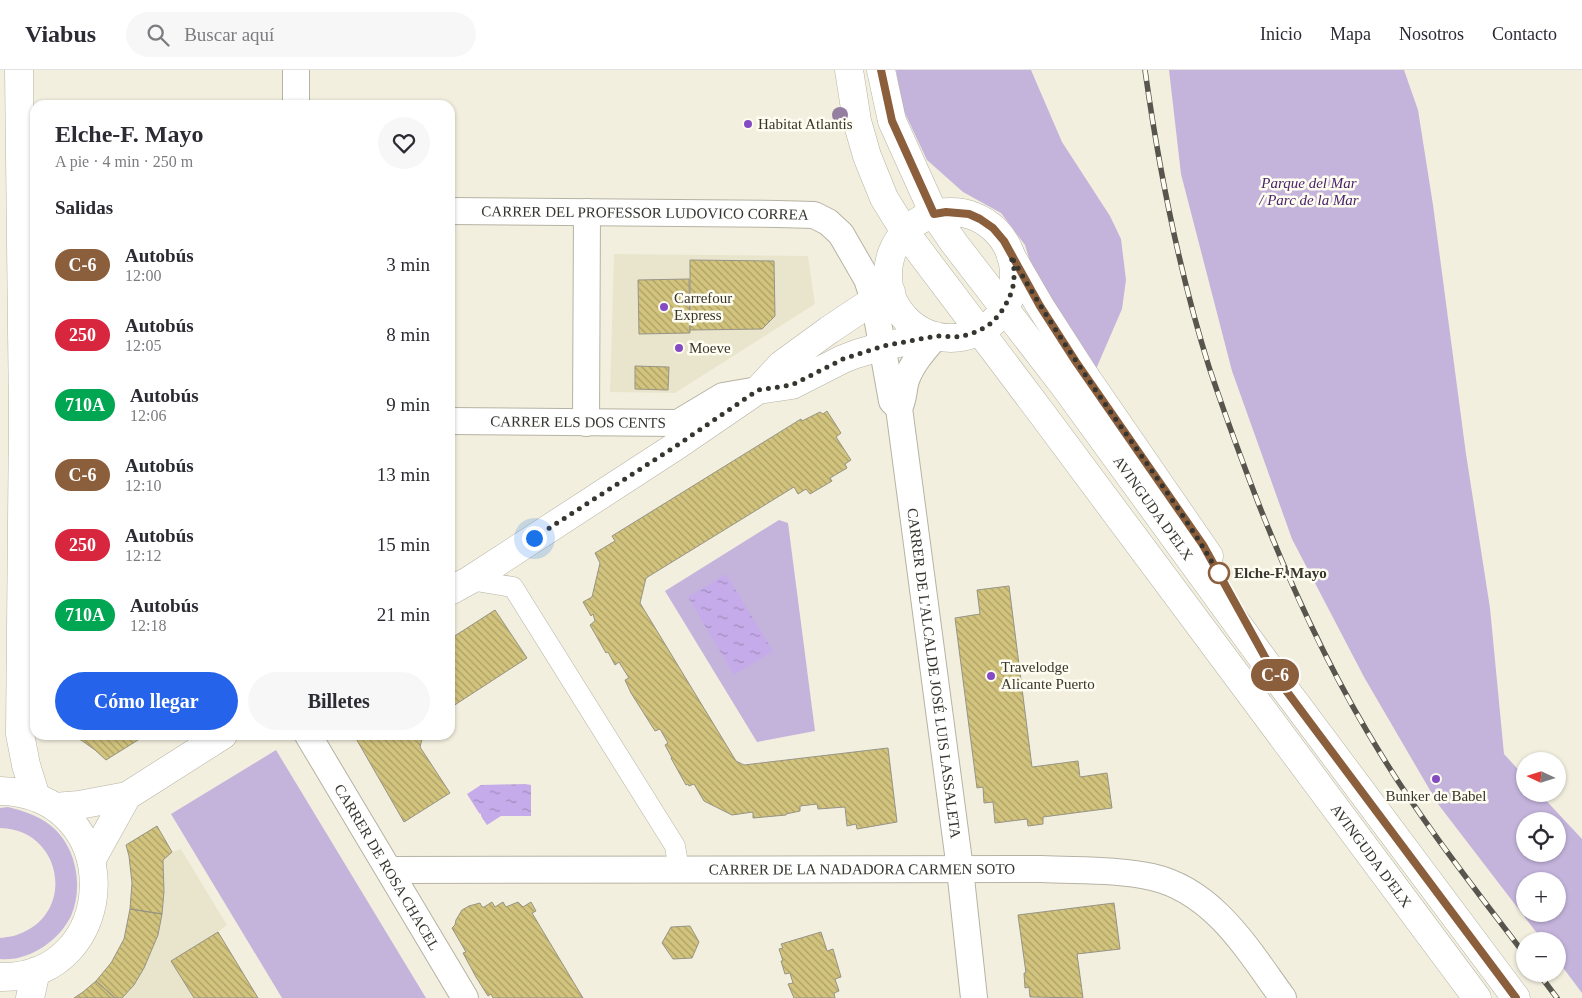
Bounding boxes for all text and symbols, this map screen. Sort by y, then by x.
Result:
search box [126,12,476,57]
text: Viabus [25,21,96,47]
icon: search [144,21,172,49]
text: Buscar aquí [184,24,274,45]
text: Inicio [1260,24,1302,44]
text: Mapa [1330,24,1371,44]
text: Nosotros [1399,24,1464,44]
text: Contacto [1492,24,1557,44]
place label: Habitat Atlantis [758,116,853,132]
button: heart [378,117,430,169]
marker: Habitat Atlantis [742,118,754,130]
text: Elche-F. Mayo [55,121,203,147]
text: A pie · 4 min · 250 m [55,153,193,170]
park label: Parque del Mar / Parc de la Mar [1258,175,1359,208]
text: Salidas [55,197,113,218]
street label: CARRER DEL PROFESSOR LUDOVICO CORREA [481,203,809,223]
text: Autobús [125,245,194,266]
text: 3 min [386,254,430,275]
text: C-6 [69,255,97,275]
text: 12:00 [125,267,161,284]
place label: Carrefour Express [674,290,732,323]
marker: Carrefour Express [658,301,670,313]
text: Autobús [125,315,194,336]
text: 8 min [386,324,430,345]
text: 250 [69,325,96,345]
text: 12:05 [125,337,161,354]
place label: Moeve [689,340,731,356]
marker: Moeve [673,342,685,354]
text: Autobús [130,385,199,406]
text: 9 min [386,394,430,415]
text: 710A [65,395,105,415]
text: 12:06 [130,407,166,424]
street label: CARRER ELS DOS CENTS [490,413,666,431]
street label: AVINGUDA D'ELX [1110,453,1196,563]
text: Autobús [125,455,194,476]
text: 13 min [377,464,430,485]
text: C-6 [69,465,97,485]
text: 12:10 [125,477,161,494]
street label: CARRER DE L'ALCALDE JOSÉ LUIS LASSALETA [904,507,964,839]
text: Autobús [125,525,194,546]
your location [522,526,547,551]
text: 15 min [377,534,430,555]
text: 250 [69,535,96,555]
text: 12:12 [125,547,161,564]
marker: Elche-F. Mayo [1208,562,1230,584]
place label: Elche-F. Mayo [1234,565,1327,581]
text: Autobús [130,595,199,616]
text: 21 min [377,604,430,625]
text: 710A [65,605,105,625]
text: 12:18 [130,617,166,634]
place label: Travelodge Alicante Puerto [1001,659,1095,692]
line badge: C-6 [1246,659,1304,691]
text: C-6 [1261,665,1289,685]
marker: Travelodge Alicante Puerto [985,670,997,682]
button: Cómo llegar [55,672,238,730]
button: Billetes [248,672,430,730]
north arrow [1516,752,1566,802]
map controls [1516,752,1566,982]
marker: Bunker de Babel [1430,773,1442,785]
street label: CARRER DE ROSA CHACEL [331,781,443,953]
place label: Bunker de Babel [1386,788,1486,804]
street label: AVINGUDA D'ELX [1327,801,1415,911]
button: locate [1516,812,1566,862]
street label: CARRER DE LA NADADORA CARMEN SOTO [709,861,1015,878]
button: + [1516,872,1566,922]
button: − [1516,932,1566,982]

